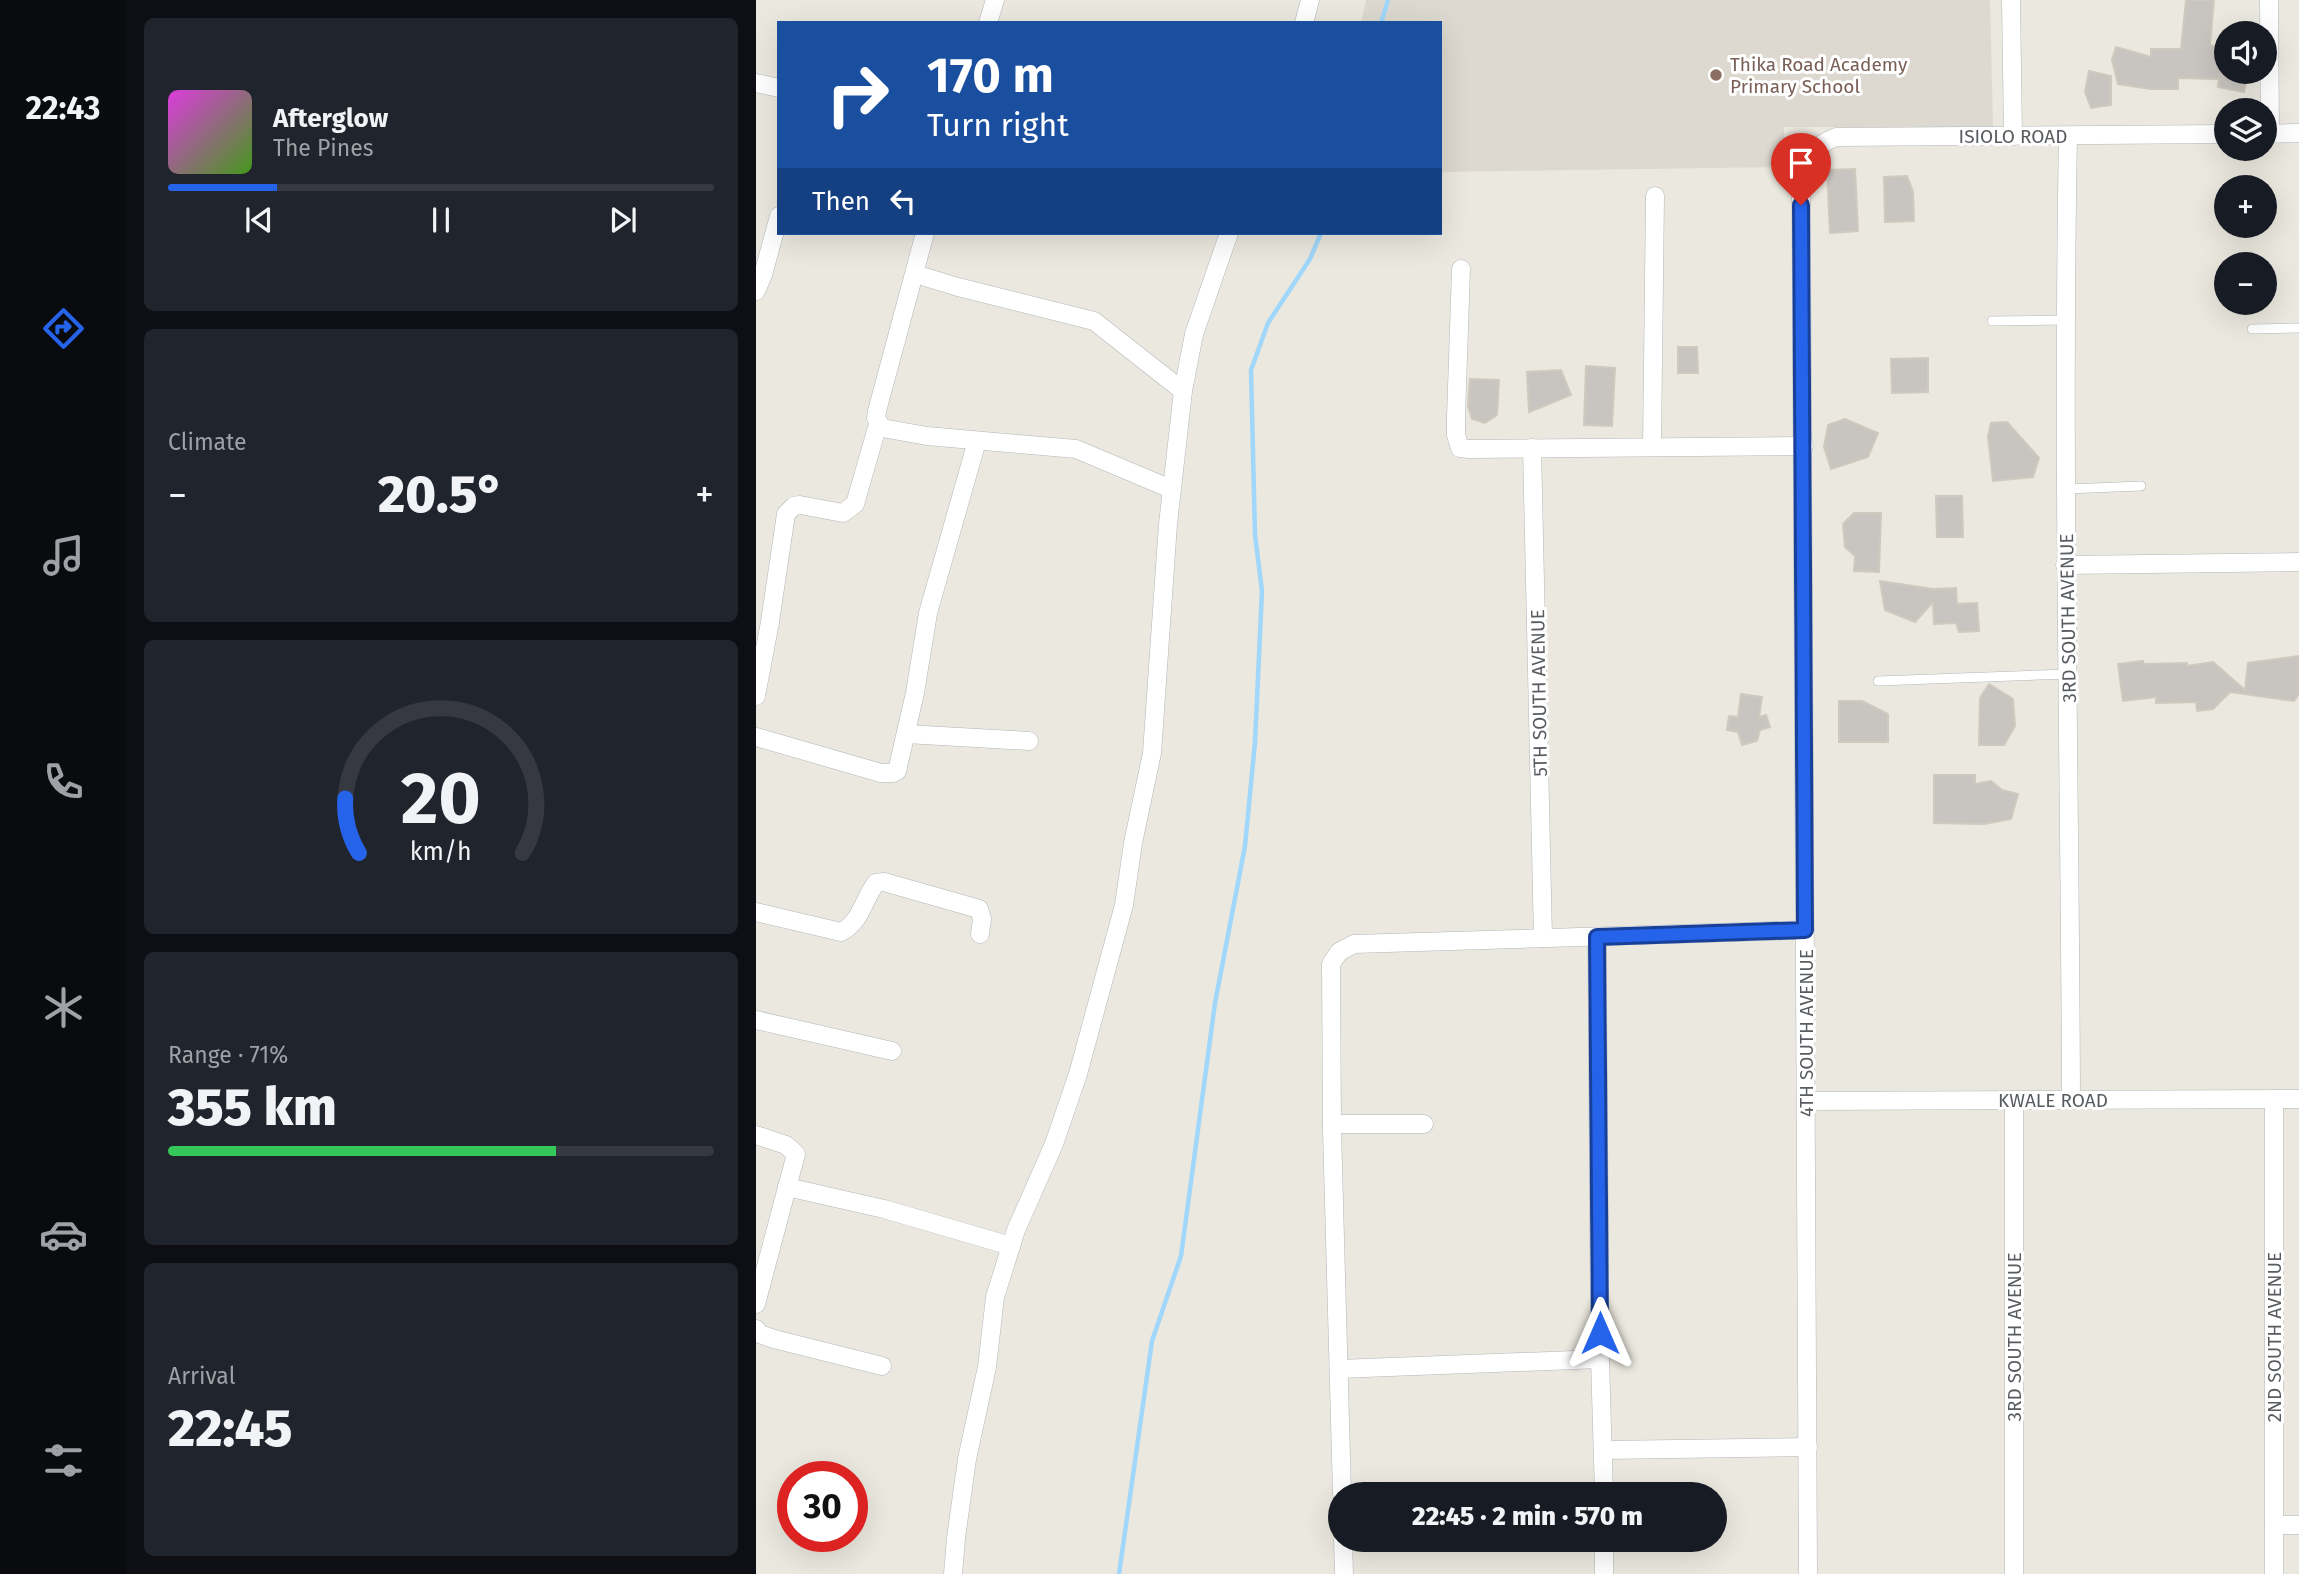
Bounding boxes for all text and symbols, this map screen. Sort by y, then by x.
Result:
map controls [2214,21,2277,315]
button: sound [2214,21,2277,84]
text: 170 m [927,46,1054,105]
icon: right [812,49,903,140]
place label: Thika Road Academy Primary School [1730,53,1908,98]
marker: Thika Road Academy Primary School [1708,67,1724,83]
text: 22:43 [26,89,100,127]
button: layers [2214,98,2277,161]
text: Afterglow [273,103,388,134]
text: Turn right [927,106,1069,144]
street label: ISIOLO ROAD [1959,125,2067,148]
pin [1771,133,1831,205]
text: The Pines [273,134,374,162]
icon: arrive [1782,144,1820,182]
button: + [2214,175,2277,238]
icon: left [884,182,922,220]
text: Then [812,186,870,217]
icon: previous [240,201,278,239]
icon: pause [422,201,460,239]
icon: next [604,201,642,239]
button: − [2214,252,2277,315]
icon: directions [39,304,88,353]
text: Climate [168,428,247,456]
text: 20.5° [378,463,504,526]
text: − [168,472,187,518]
text: + [695,472,714,518]
icon: music [39,531,88,580]
street label: 3RD SOUTH AVENUE [2055,533,2081,703]
street label: 5TH SOUTH AVENUE [1526,609,1552,777]
text: 20 [401,755,481,842]
icon: phone [39,757,88,806]
text: km/h [410,837,472,867]
street label: 4TH SOUTH AVENUE [1795,949,1818,1117]
icon: climate [39,983,88,1032]
text: Range · 71% [168,1041,288,1069]
text: 355 km [168,1076,337,1139]
street label: KWALE ROAD [1998,1089,2108,1112]
icon: car [39,1210,88,1259]
street label: 3RD SOUTH AVENUE [2003,1252,2026,1422]
street label: 2ND SOUTH AVENUE [2263,1252,2286,1422]
position arrow [1563,1296,1637,1370]
text: Arrival [168,1362,235,1390]
text: 22:45 [168,1397,292,1460]
icon: filters [39,1436,88,1485]
speed limit sign: 30 [777,1461,868,1552]
text: 22:45 · 2 min · 570 m [1412,1501,1643,1532]

